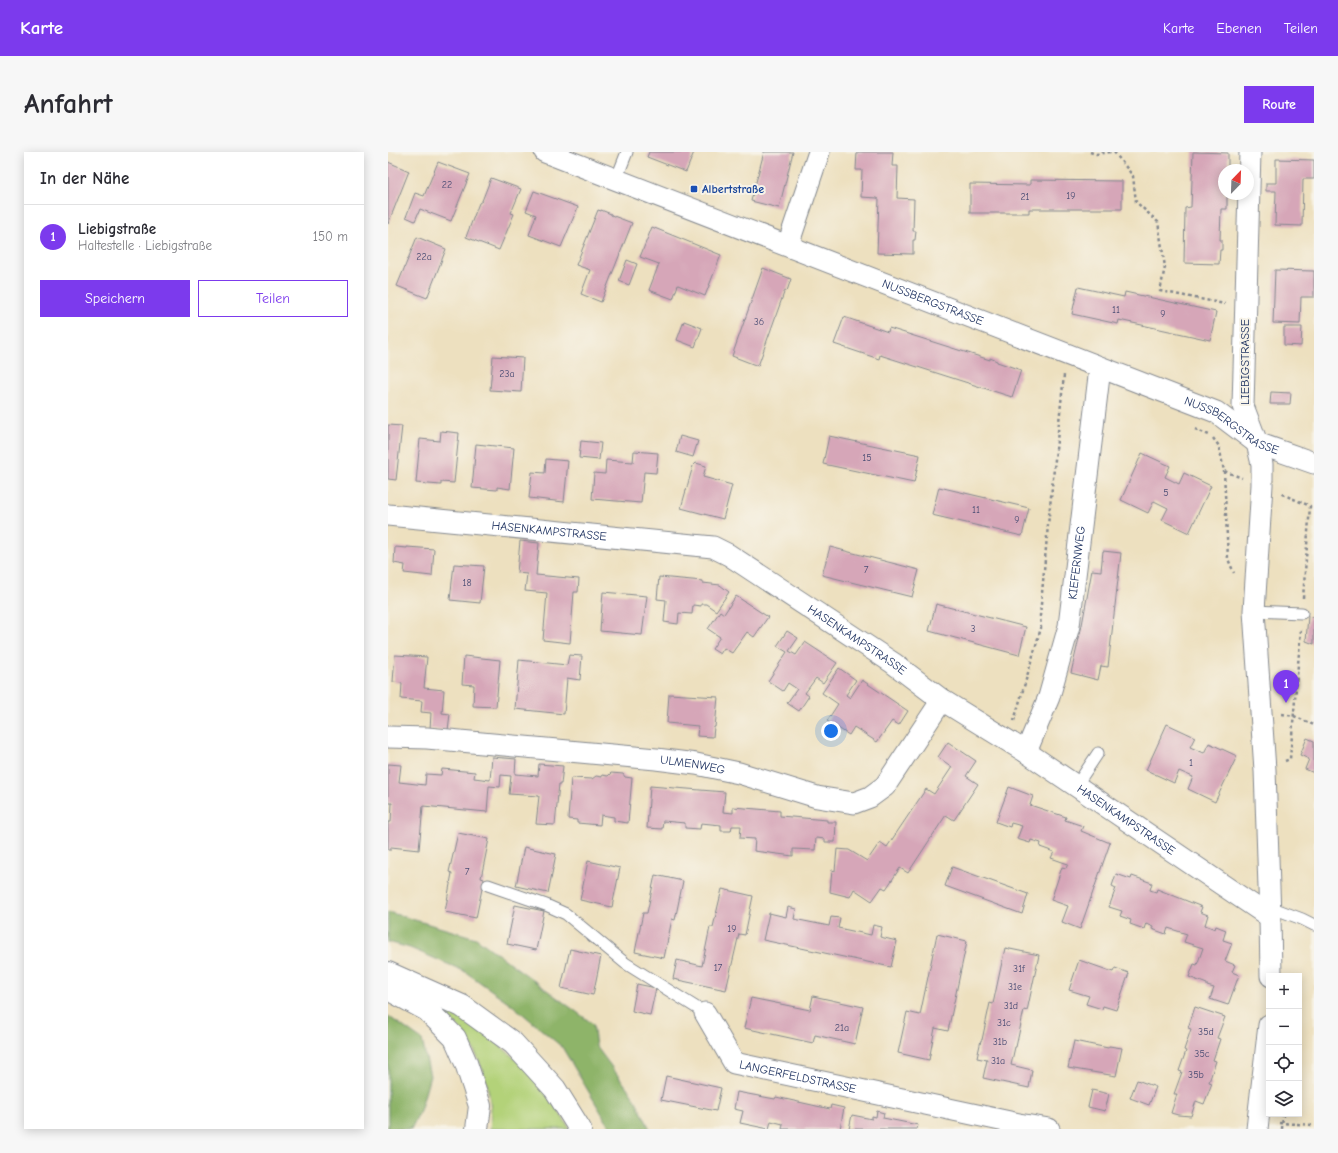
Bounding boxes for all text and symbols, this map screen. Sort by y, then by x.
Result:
text: Karte [20,17,63,39]
text: Karte [1163,20,1194,37]
text: Ebenen [1216,20,1262,37]
text: Teilen [1284,20,1318,37]
button: Route [1244,86,1314,123]
text: Anfahrt [24,88,113,120]
north arrow [1218,164,1254,200]
text: In der Nähe [40,169,129,188]
house number: 22 [442,179,452,191]
place label: Albertstraße [702,182,764,196]
marker: Albertstraße [689,184,699,194]
house number: 19 [1066,190,1076,202]
house number: 21 [1020,191,1030,203]
text: Liebigstraße [78,220,156,238]
text: 1 [50,229,56,244]
text: 150 m [313,229,348,244]
text: Haltestelle · Liebigstraße [78,238,212,253]
house number: 22a [416,251,432,263]
street label: NUSSBERGSTRASSE [880,276,986,328]
button: Speichern [40,280,190,317]
button: Teilen [198,280,348,317]
house number: 11 [1112,304,1120,316]
house number: 9 [1160,308,1166,320]
house number: 36 [754,316,764,328]
street label: LIEBIGSTRASSE [1238,319,1252,405]
house number: 23a [499,368,515,380]
street label: NUSSBERGSTRASSE [1182,393,1281,457]
house number: 15 [862,452,872,464]
house number: 5 [1163,487,1169,499]
house number: 11 [972,504,980,516]
house number: 9 [1014,514,1020,526]
street label: HASENKAMPSTRASSE [491,518,607,543]
street label: KIEFERNWEG [1065,525,1088,600]
house number: 7 [864,564,869,576]
house number: 18 [462,577,472,589]
street label: HASENKAMPSTRASSE [805,602,909,678]
house number: 3 [970,623,976,635]
pin: 1 [1273,670,1299,703]
your location [821,721,841,741]
street label: ULMENWEG [659,753,727,777]
house number: 1 [1189,757,1193,769]
street label: HASENKAMPSTRASSE [1074,782,1178,858]
house number: 7 [465,866,470,878]
house number: 19 [727,923,737,935]
house number: 17 [714,962,723,974]
house number: 31f [1013,963,1026,975]
map controls [1266,973,1302,1117]
button: + [1266,973,1302,1009]
house number: 31e [1008,981,1022,993]
house number: 31d [1004,1000,1018,1012]
button: − [1266,1009,1302,1045]
house number: 31c [997,1017,1011,1029]
house number: 21a [835,1022,849,1034]
house number: 35d [1198,1026,1214,1038]
house number: 31b [993,1036,1007,1048]
button: locate [1266,1045,1302,1081]
house number: 35c [1194,1048,1210,1060]
house number: 31a [991,1055,1005,1067]
street label: LANGERFELDSTRASSE [738,1057,858,1096]
house number: 35b [1188,1069,1204,1081]
button: layers [1266,1081,1302,1117]

